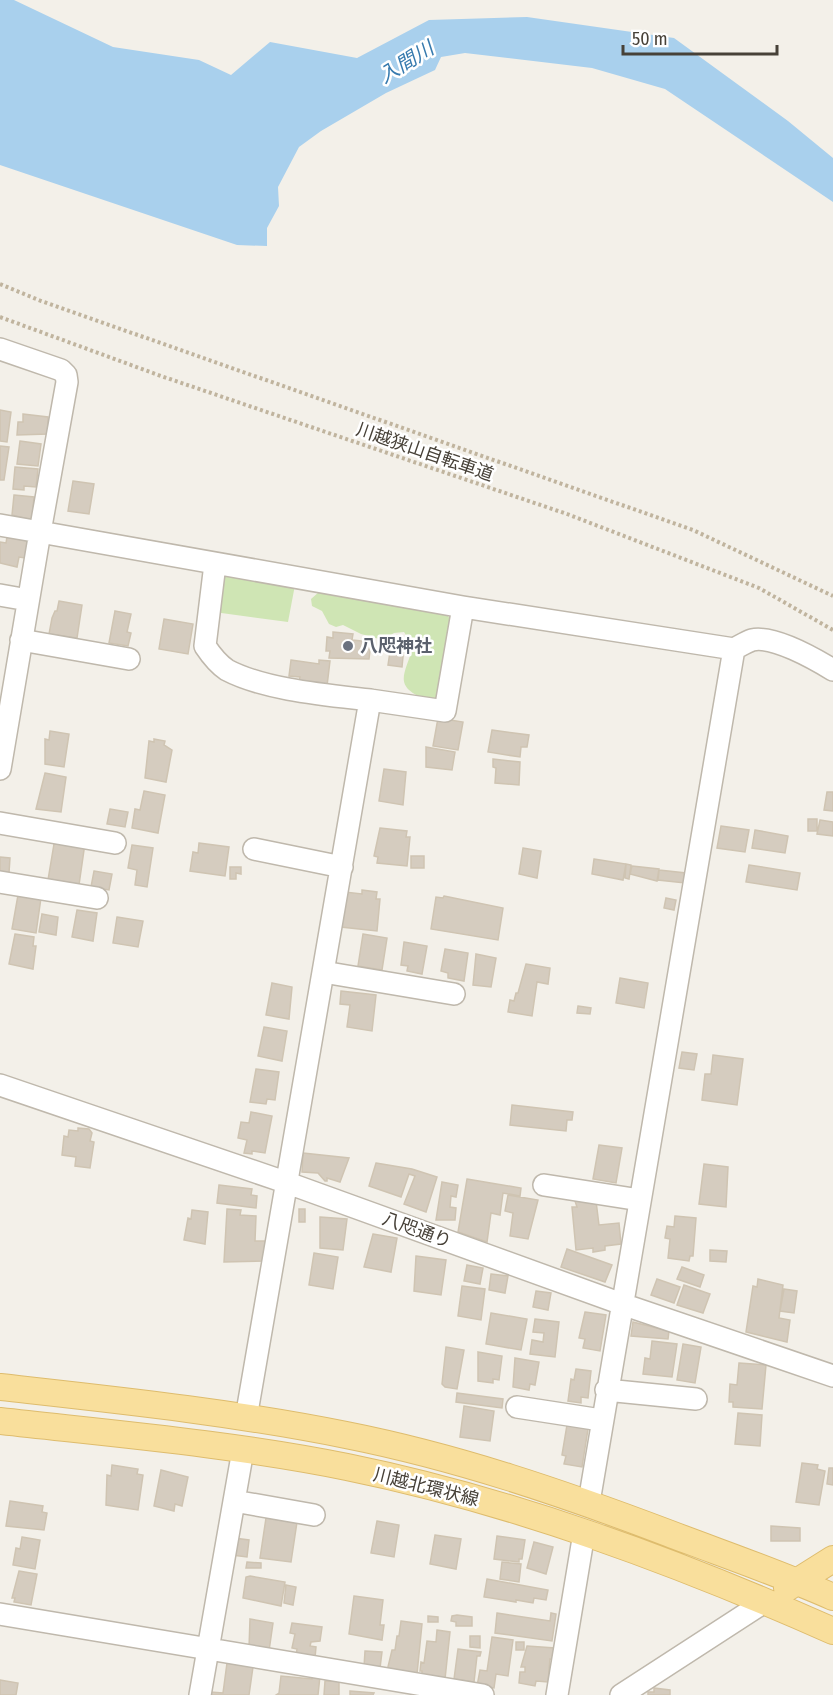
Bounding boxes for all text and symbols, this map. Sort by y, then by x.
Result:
scale bar [623,18,778,56]
text: 50 m [632,28,668,50]
water label: 入間川 [374,35,439,88]
street label: 川越狭山自転車道 [353,418,497,486]
place label: 八咫神社 [360,635,432,657]
marker: 八咫神社 [341,639,355,653]
street label: 八咫通り [379,1207,455,1253]
street label: 川越北環状線 [371,1463,481,1511]

